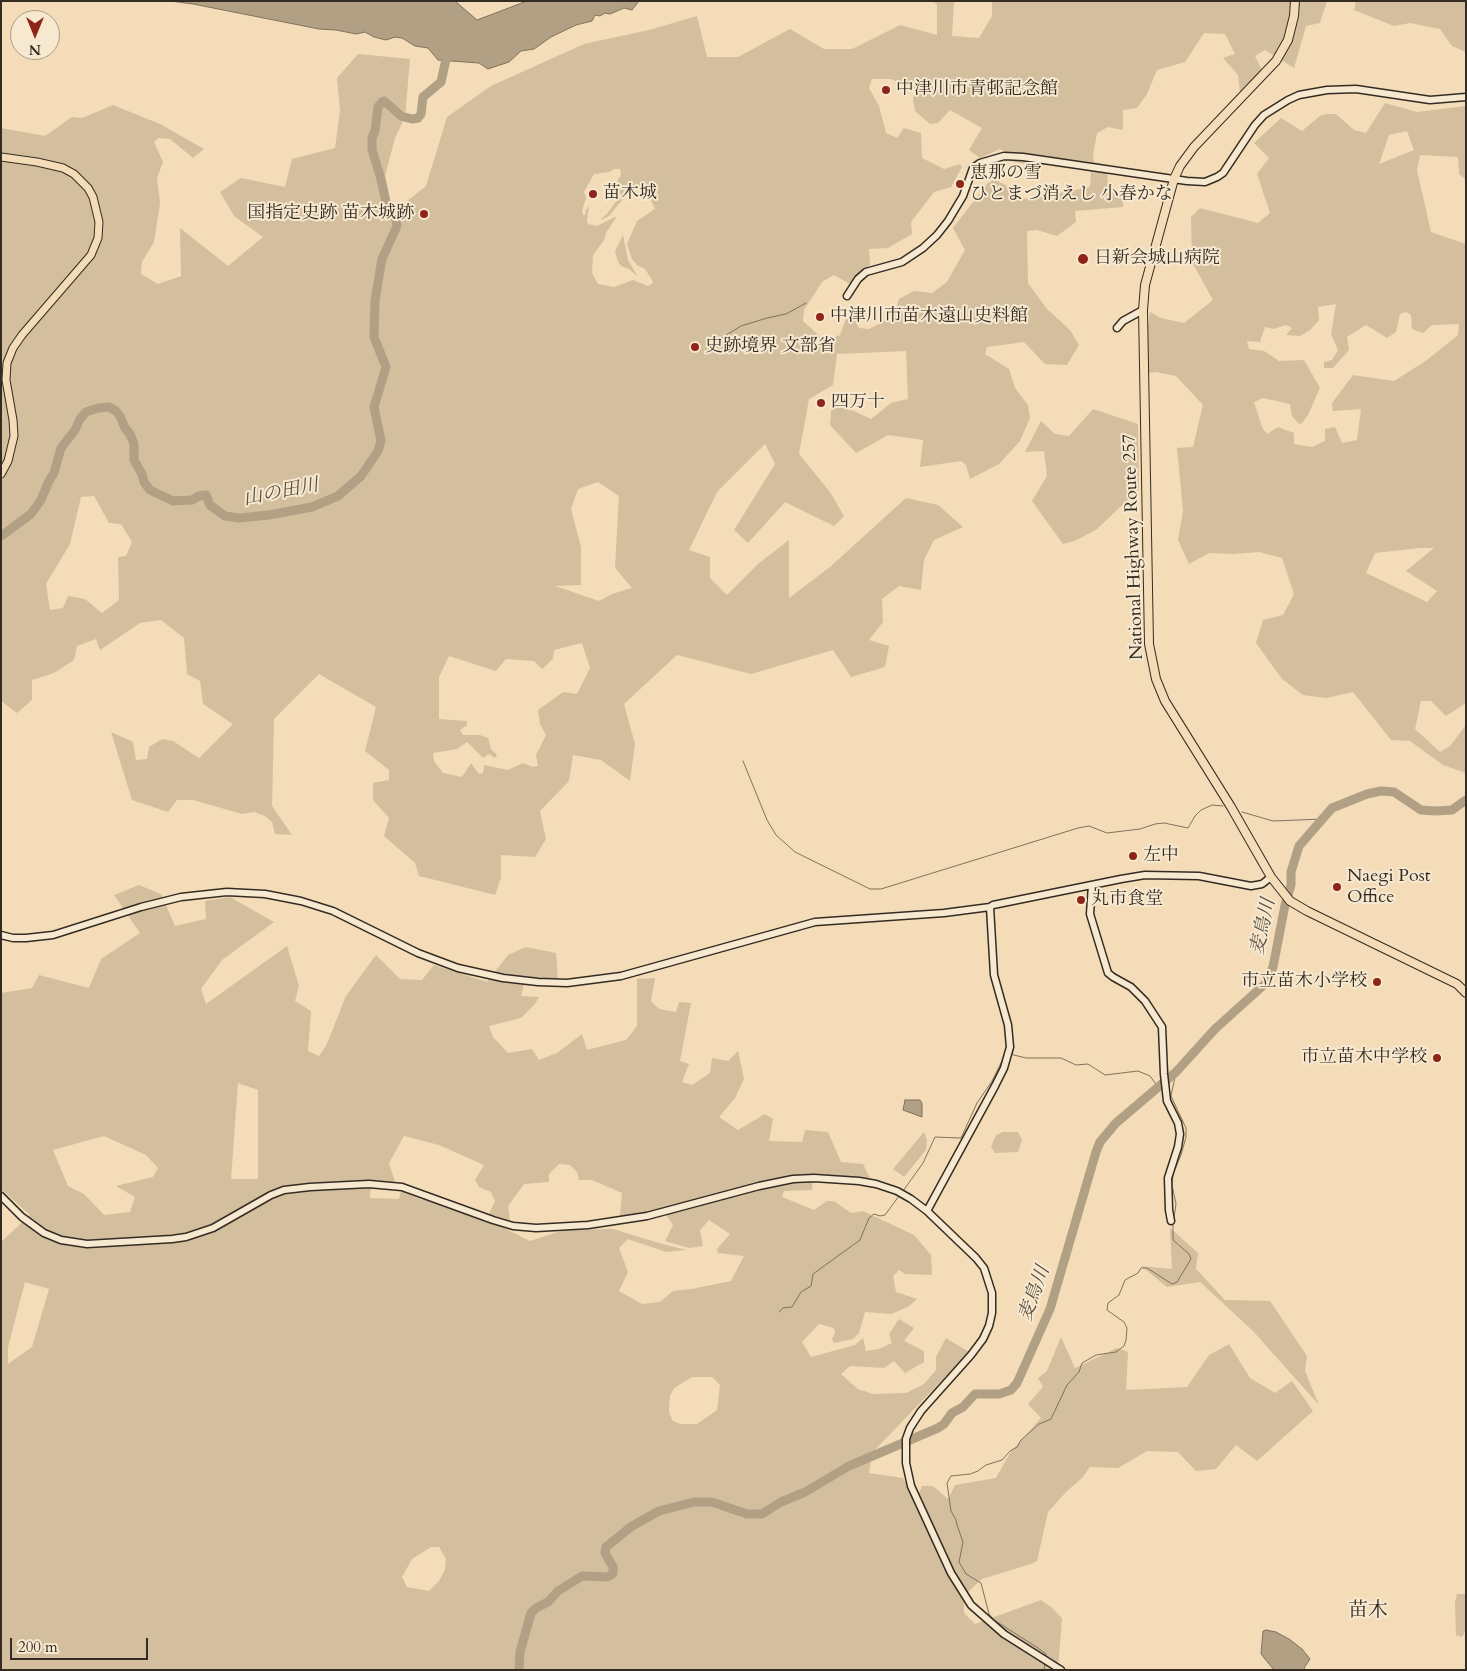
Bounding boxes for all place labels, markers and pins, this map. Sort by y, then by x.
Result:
place label: 中津川市青邨記念館 [896,79,1058,101]
marker: 中津川市青邨記念館 [880,84,892,96]
place label: 恵那の雪 ひとまづ消えし 小春かな [970,163,1173,205]
marker: 恵那の雪 ひとまづ消えし 小春かな [954,178,966,190]
place label: 苗木城 [603,183,657,205]
marker: 苗木城 [587,188,599,200]
place label: 国指定史跡 苗木城跡 [247,203,414,225]
marker: 国指定史跡 苗木城跡 [418,208,430,220]
place label: 日新会城山病院 [1094,248,1220,270]
marker: 日新会城山病院 [1076,252,1090,266]
place label: 中津川市苗木遠山史料館 [830,306,1028,328]
marker: 中津川市苗木遠山史料館 [814,311,826,323]
place label: 史跡境界 文部省 [705,336,836,358]
marker: 史跡境界 文部省 [689,341,701,353]
place label: 四万十 [831,392,885,414]
marker: 四万十 [815,397,827,409]
place label: 左中 [1143,845,1179,867]
marker: 左中 [1127,850,1139,862]
place label: Naegi Post Office [1347,866,1430,909]
marker: Naegi Post Office [1331,881,1343,893]
place label: 丸市食堂 [1091,889,1163,911]
marker: 丸市食堂 [1075,894,1087,906]
place label: 市立苗木小学校 [1241,971,1367,993]
marker: 市立苗木小学校 [1371,976,1383,988]
place label: 市立苗木中学校 [1301,1047,1427,1069]
marker: 市立苗木中学校 [1431,1052,1443,1064]

